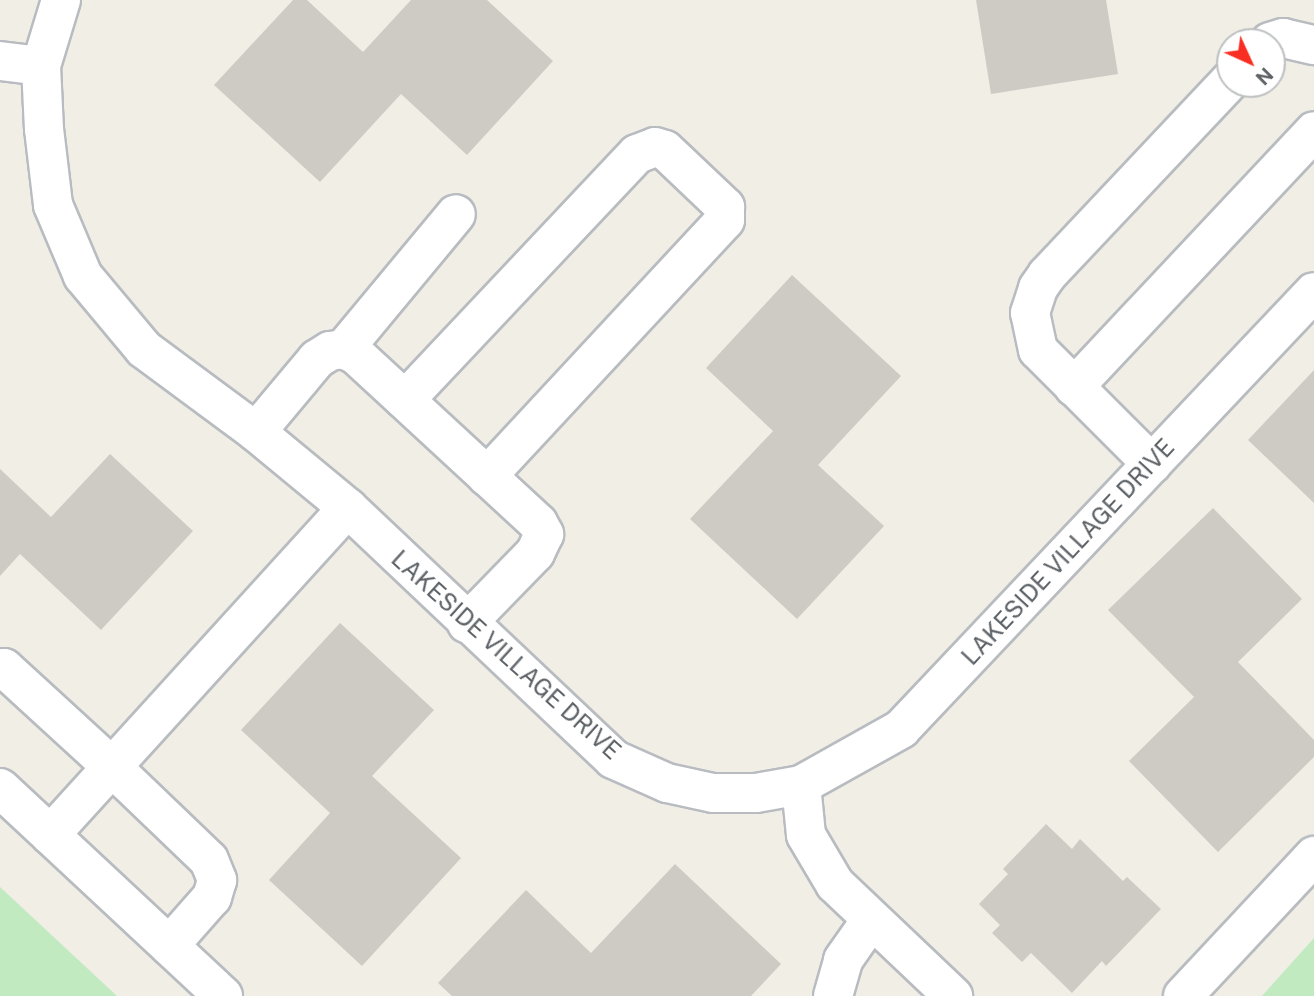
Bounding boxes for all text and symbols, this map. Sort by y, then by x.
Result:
north arrow [1216,28,1286,98]
text: N [1251,63,1277,89]
street label: LAKESIDE VILLAGE DRIVE [956,433,1180,671]
street label: LAKESIDE VILLAGE DRIVE [385,544,627,766]

